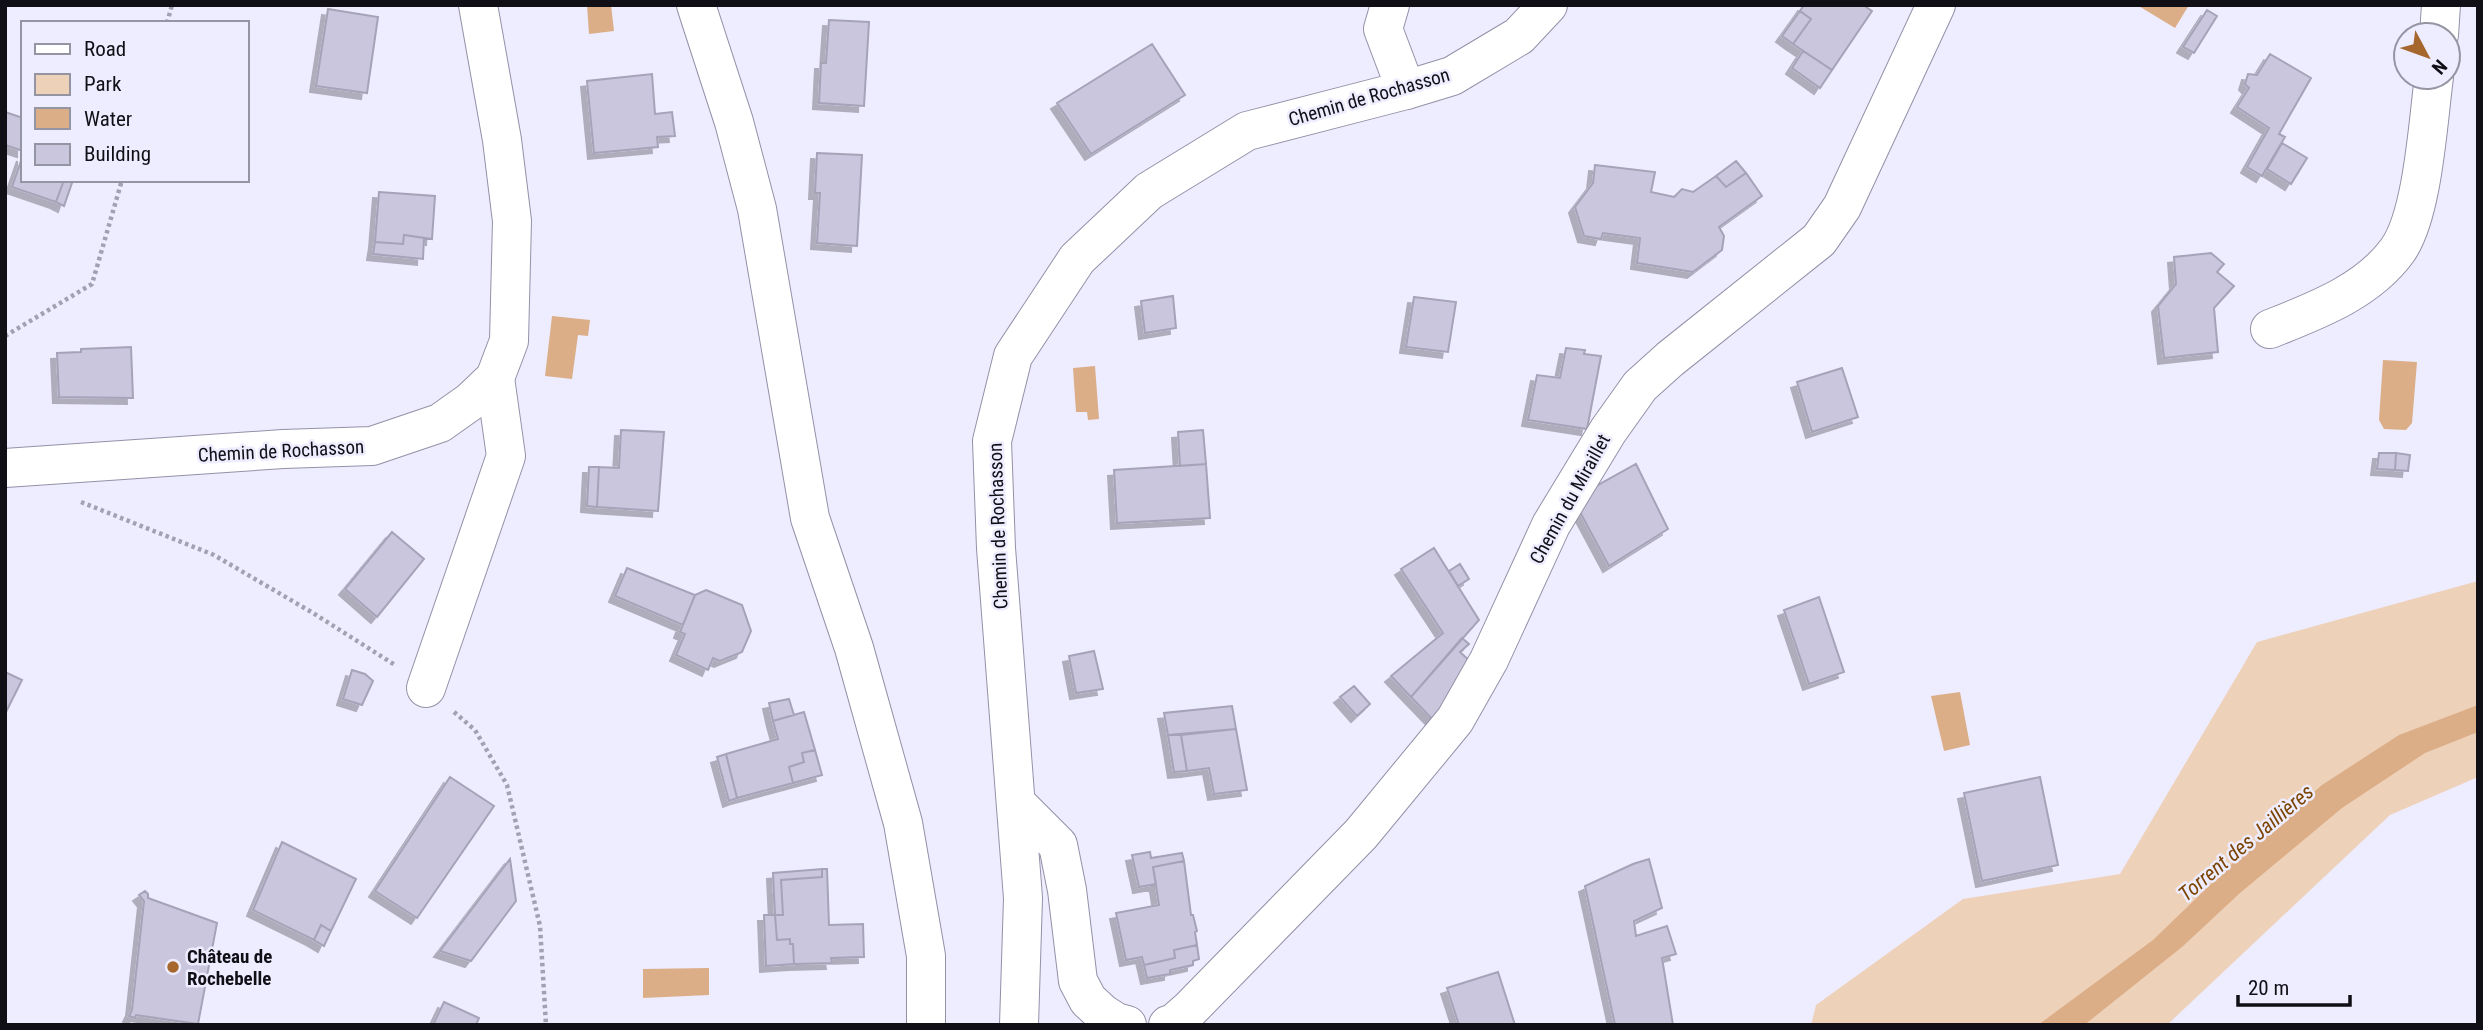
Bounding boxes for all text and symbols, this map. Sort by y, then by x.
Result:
legend [21,21,248,182]
north arrow [2392,21,2462,91]
text: Road [84,37,126,61]
text: N [2427,55,2452,79]
street label: Chemin de Rochasson [1286,63,1452,131]
text: Park [84,72,122,96]
text: Water [84,107,132,131]
text: Building [84,142,151,166]
street label: Chemin du Miraillet [1525,430,1615,568]
street label: Chemin de Rochasson [197,435,365,467]
street label: Chemin de Rochasson [984,442,1012,610]
water label: Torrent des Jaillières [2174,780,2318,906]
place label: Château de Rochebelle [187,945,272,990]
marker: Château de Rochebelle [165,959,181,975]
scale bar [2238,964,2350,1008]
text: 20 m [2248,976,2289,1000]

